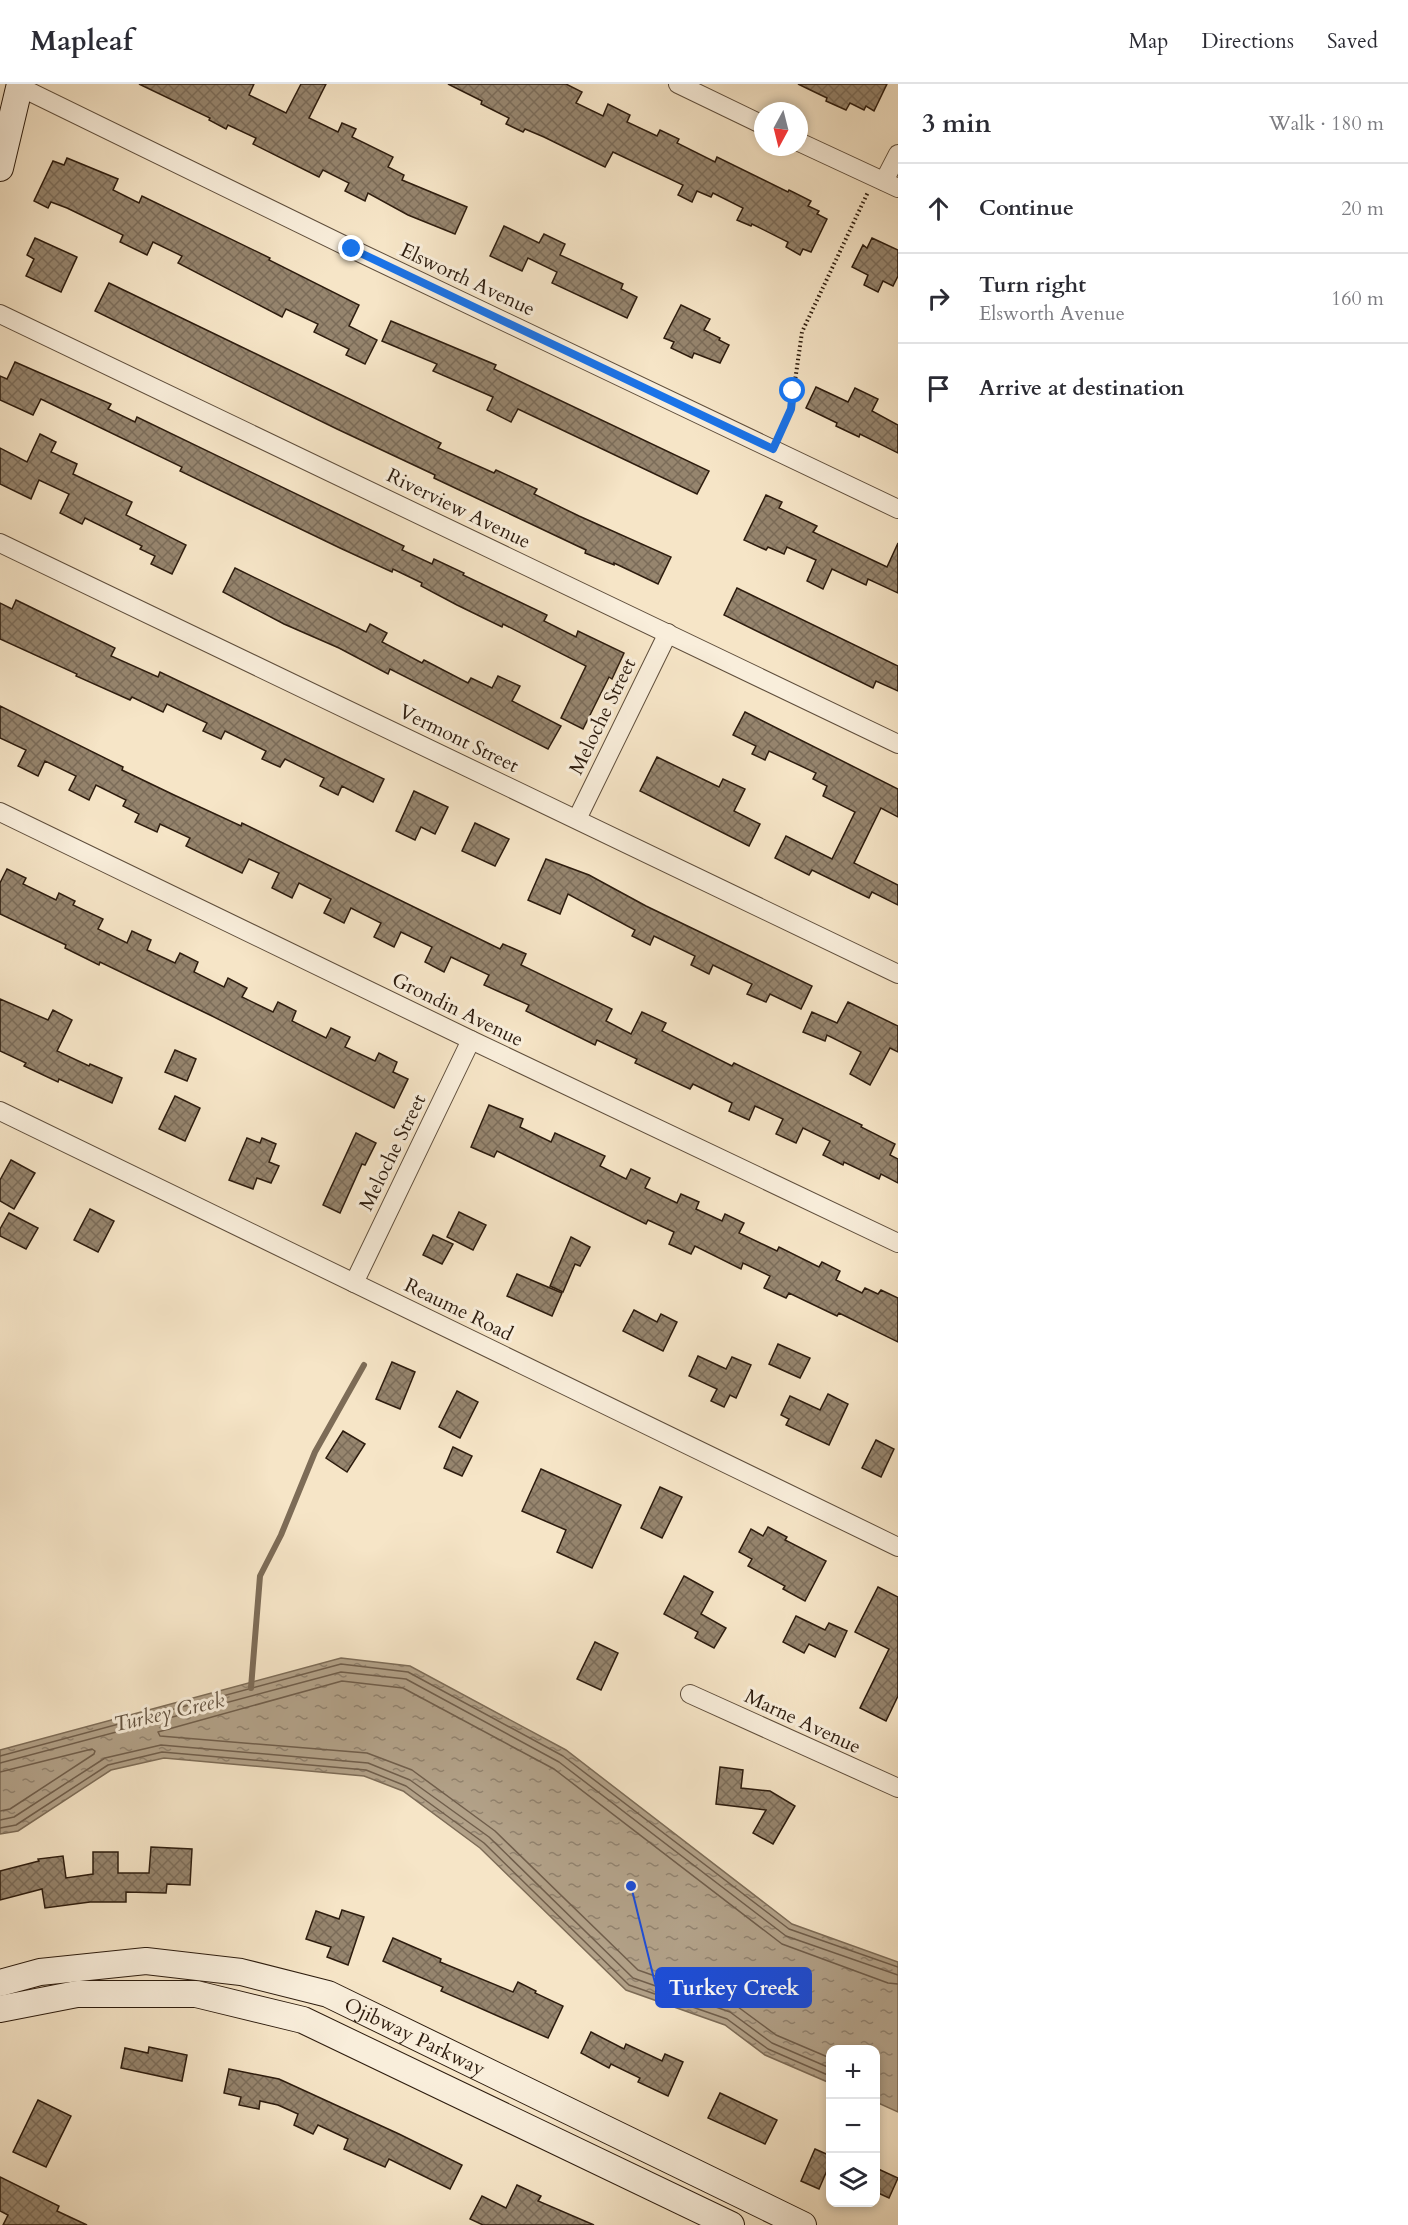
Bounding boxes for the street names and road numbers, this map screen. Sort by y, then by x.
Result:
street label: Elsworth Avenue [396,236,540,322]
street label: Riverview Avenue [382,462,535,555]
street label: Meloche Street [563,653,643,779]
street label: Vermont Street [394,698,524,779]
street label: Grondin Avenue [388,966,528,1053]
street label: Meloche Street [353,1089,433,1215]
street label: Reaume Road [400,1271,518,1348]
street label: Marne Avenue [740,1683,865,1760]
street label: Ojibway Parkway [340,1991,490,2083]

